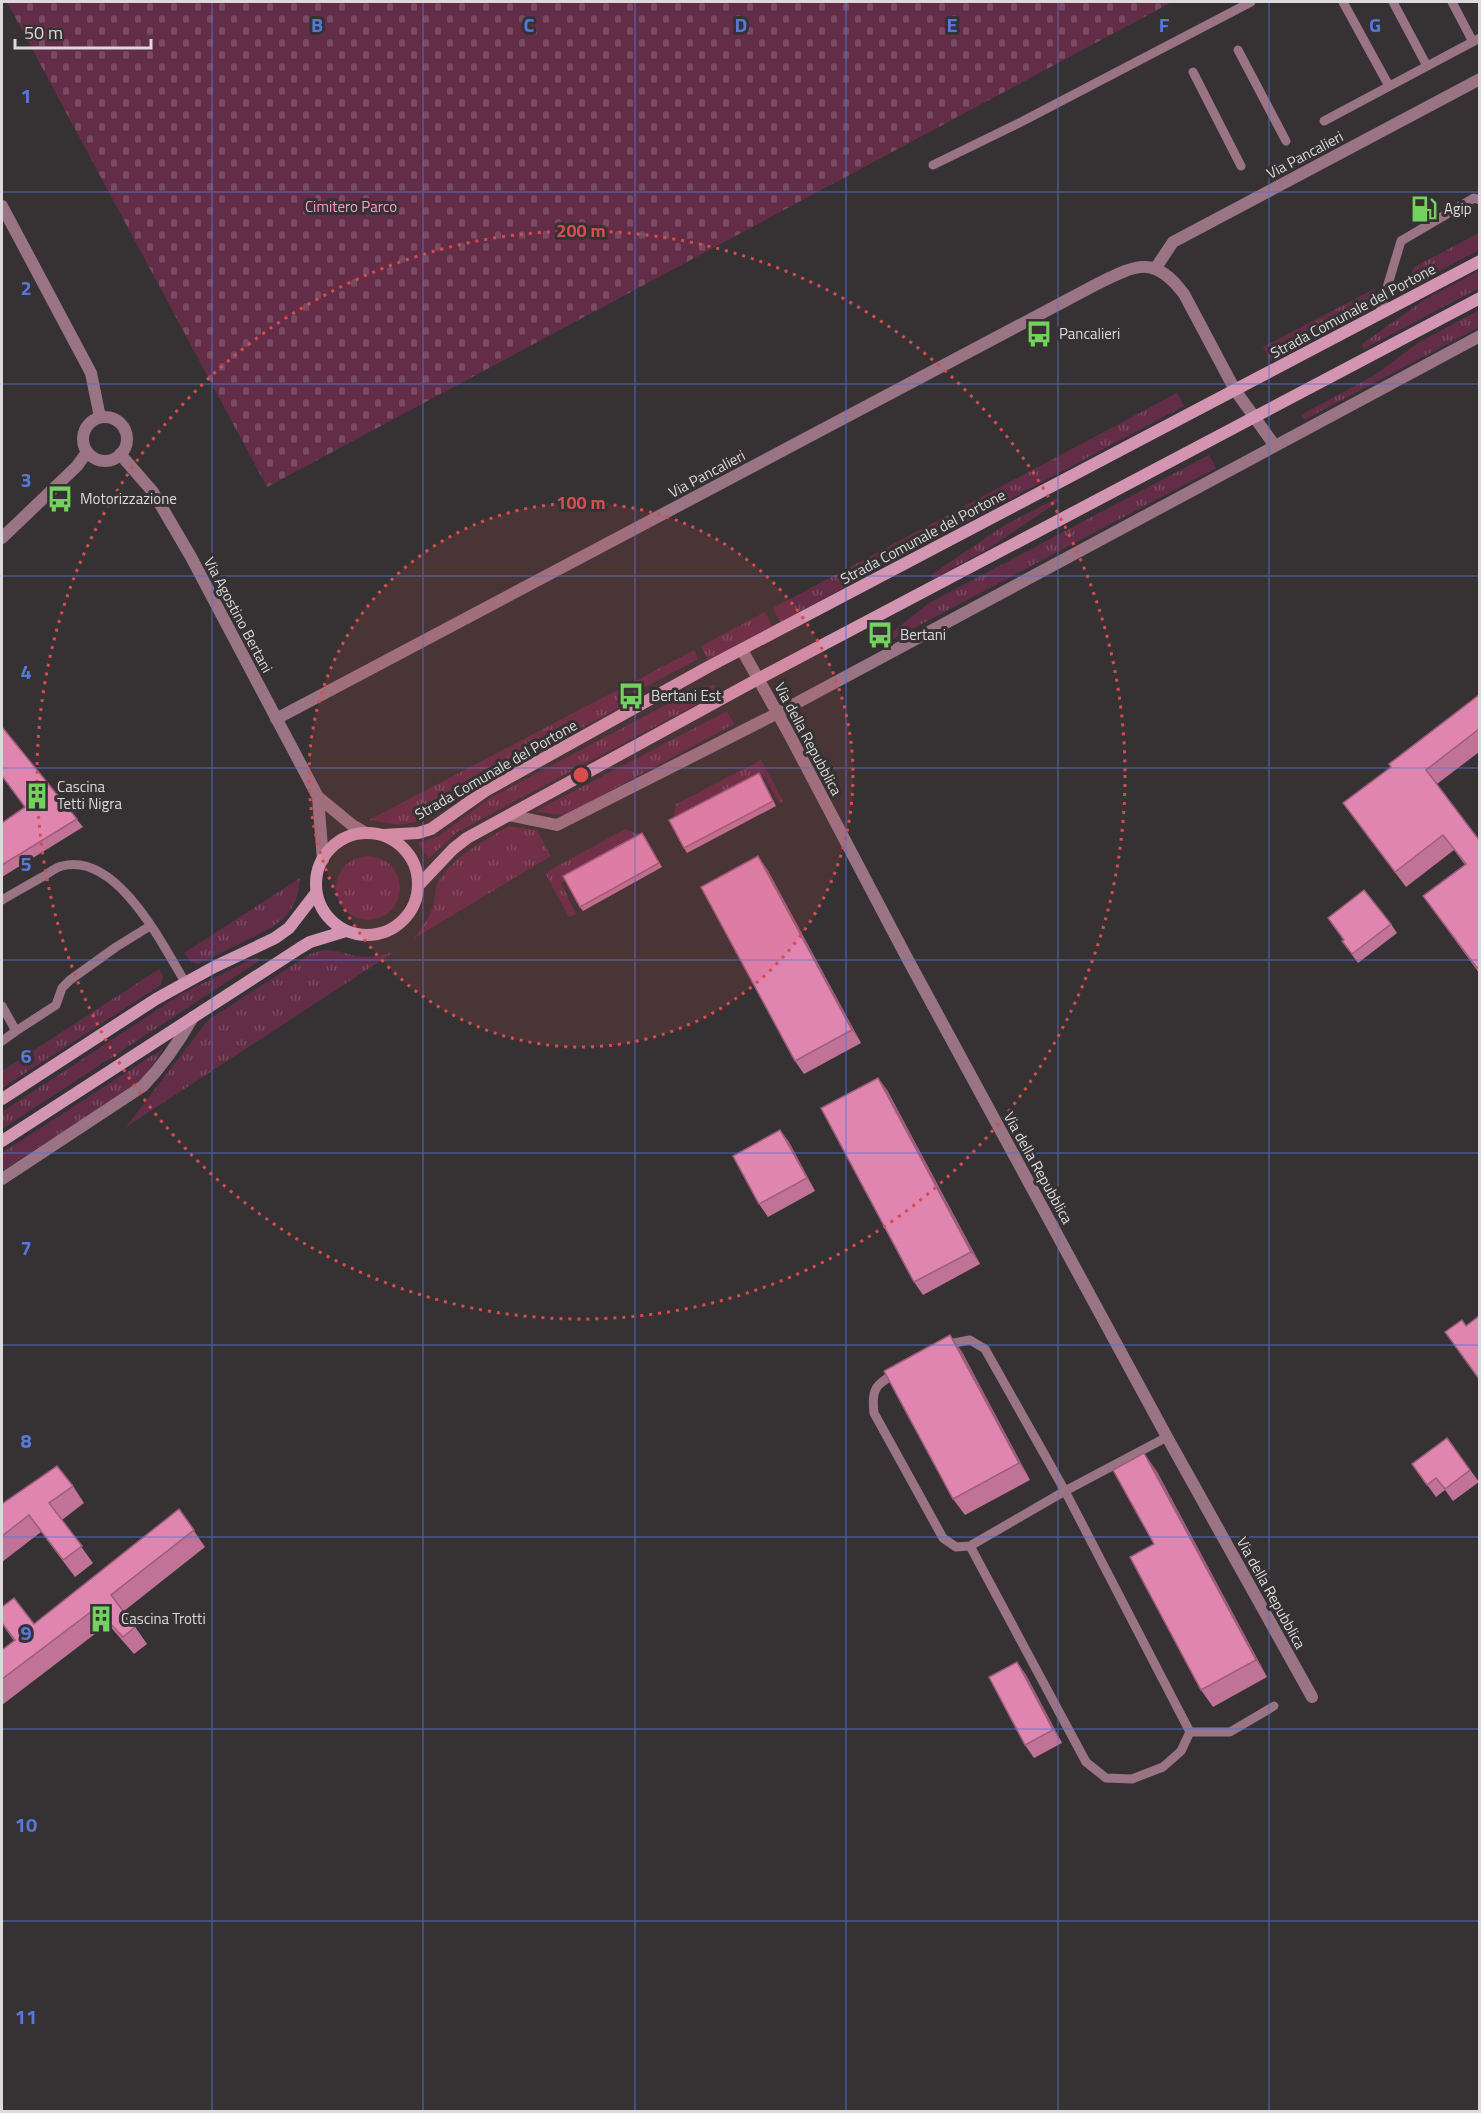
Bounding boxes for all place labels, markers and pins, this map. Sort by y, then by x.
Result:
fuel station icon: Agip [1409,194,1439,224]
place label: Agip [1444,197,1472,220]
bus stop icon: Pancalieri [1024,319,1054,349]
place label: Pancalieri [1059,322,1120,345]
bus stop icon: Motorizzazione [45,484,75,514]
place label: Motorizzazione [80,487,177,510]
bus stop icon: Bertani [865,620,895,650]
place label: Bertani [900,623,946,646]
bus stop icon: Bertani Est [616,681,646,711]
place label: Bertani Est [651,684,722,707]
centre of rings [571,765,591,785]
place label: Cascina Tetti Nigra [57,775,122,815]
building icon: Cascina Tetti Nigra [22,781,52,811]
building icon: Cascina Trotti [86,1604,116,1634]
place label: Cascina Trotti [121,1607,206,1630]

